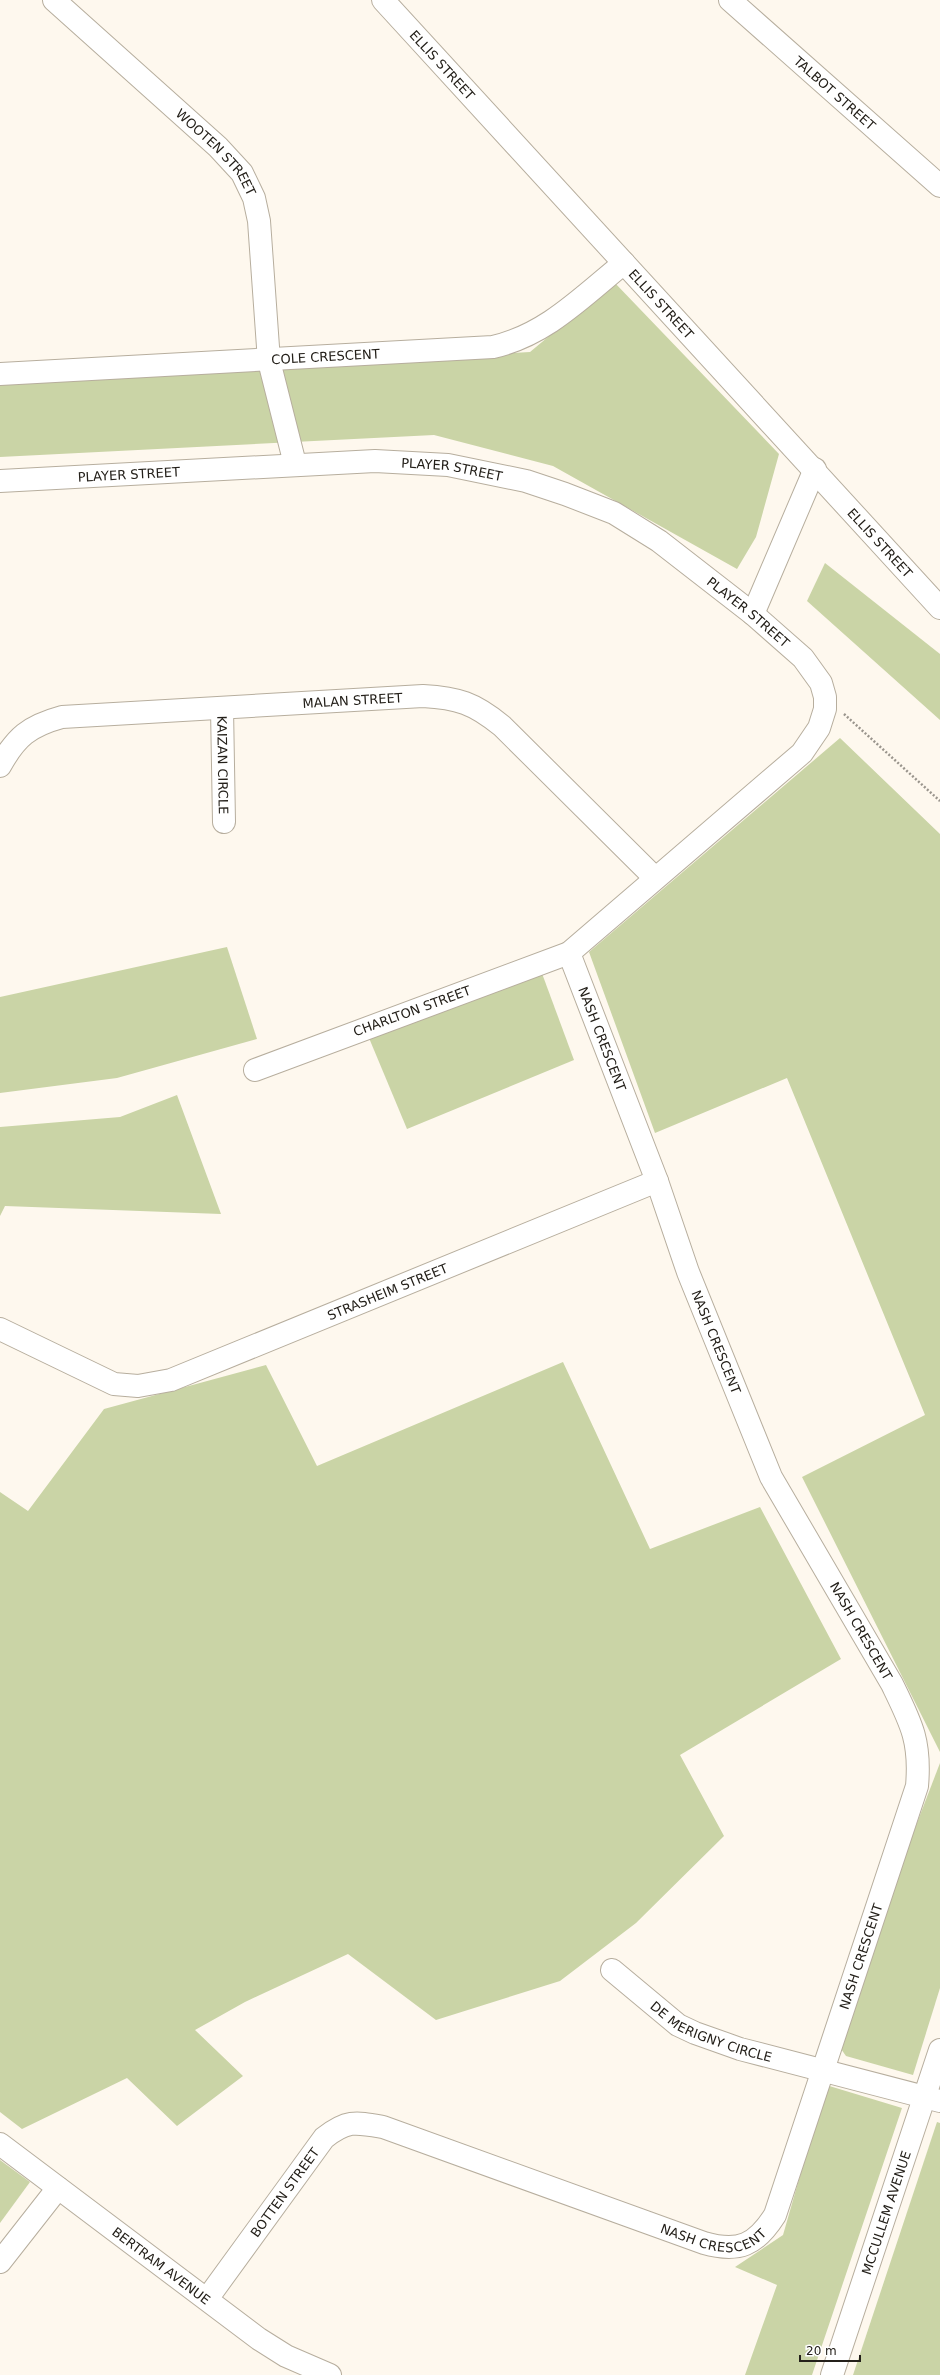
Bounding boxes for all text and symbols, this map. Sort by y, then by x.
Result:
street label: ELLIS STREET [407,27,478,103]
street label: TALBOT STREET [790,52,879,133]
street label: WOOTEN STREET [173,106,259,198]
street label: ELLIS STREET [626,266,697,342]
street label: COLE CRESCENT [271,346,380,367]
street label: PLAYER STREET [401,455,504,484]
street label: PLAYER STREET [77,464,180,484]
street label: ELLIS STREET [845,505,916,580]
street label: PLAYER STREET [704,574,793,650]
street label: MALAN STREET [302,690,403,710]
street label: KAIZAN CIRCLE [215,716,231,814]
street label: CHARLTON STREET [351,983,473,1039]
street label: NASH CRESCENT [575,985,629,1093]
street label: STRASHEIM STREET [325,1260,450,1323]
street label: NASH CRESCENT [688,1288,744,1396]
street label: NASH CRESCENT [827,1579,895,1683]
street label: NASH CRESCENT [836,1902,885,2011]
street label: DE MERIGNY CIRCLE [648,1998,774,2065]
street label: BOTTEN STREET [247,2145,322,2240]
street label: MCCULLEM AVENUE [858,2149,913,2277]
street label: NASH CRESCENT [657,2218,767,2234]
text: NASH CRESCENT [659,2220,769,2255]
street label: BERTRAM AVENUE [109,2224,213,2307]
scale bar [800,2337,860,2363]
text: 20 m [806,2344,837,2358]

